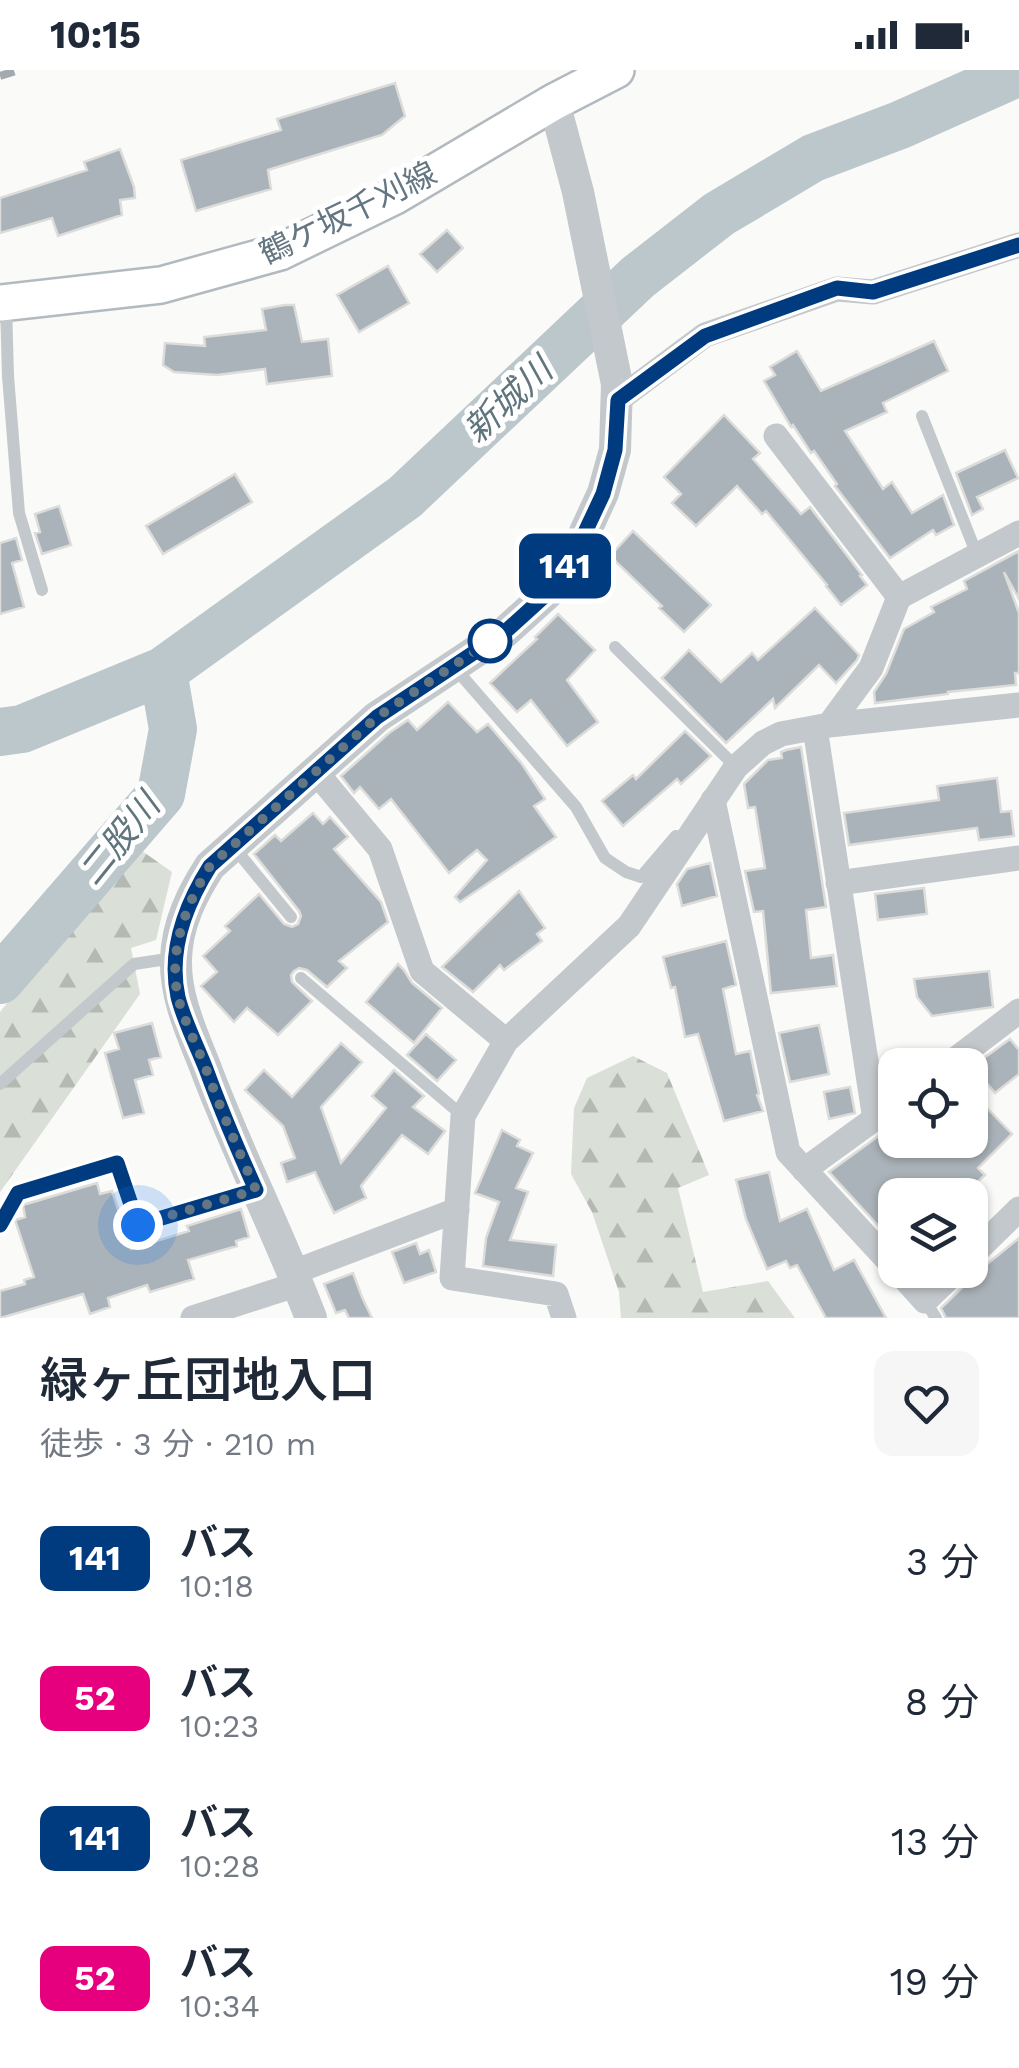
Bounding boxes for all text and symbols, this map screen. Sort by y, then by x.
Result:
text: 10:15 [50,13,141,57]
street label: 鶴ケ坂千刈線 [253,154,443,272]
water label: 新城川 [455,346,564,451]
line badge: 141 [508,534,622,598]
text: 141 [539,545,591,587]
unlabelled marker [469,620,511,662]
water label: 二股川 [70,782,171,893]
map controls [878,1048,988,1288]
button: locate [878,1048,988,1158]
button: layers [878,1178,988,1288]
your location [113,1200,163,1250]
button: heart [874,1351,979,1456]
text: 緑ヶ丘団地入口 [40,1352,376,1409]
text: 徒歩 · 3 分 · 210 m [40,1425,316,1463]
text: バス [180,1521,256,1565]
text: 141 [69,1537,121,1579]
text: 3 分 [906,1540,979,1584]
text: 10:18 [180,1567,254,1605]
text: バス [180,1661,256,1705]
text: 52 [74,1677,116,1719]
text: 8 分 [905,1680,979,1724]
text: 10:23 [180,1707,259,1745]
text: バス [180,1801,256,1845]
text: 141 [69,1817,121,1859]
text: 13 分 [891,1820,979,1864]
text: 10:28 [180,1847,260,1885]
text: バス [180,1941,256,1985]
text: 52 [74,1957,116,1999]
text: 19 分 [890,1960,979,2004]
text: 10:34 [180,1987,260,2025]

